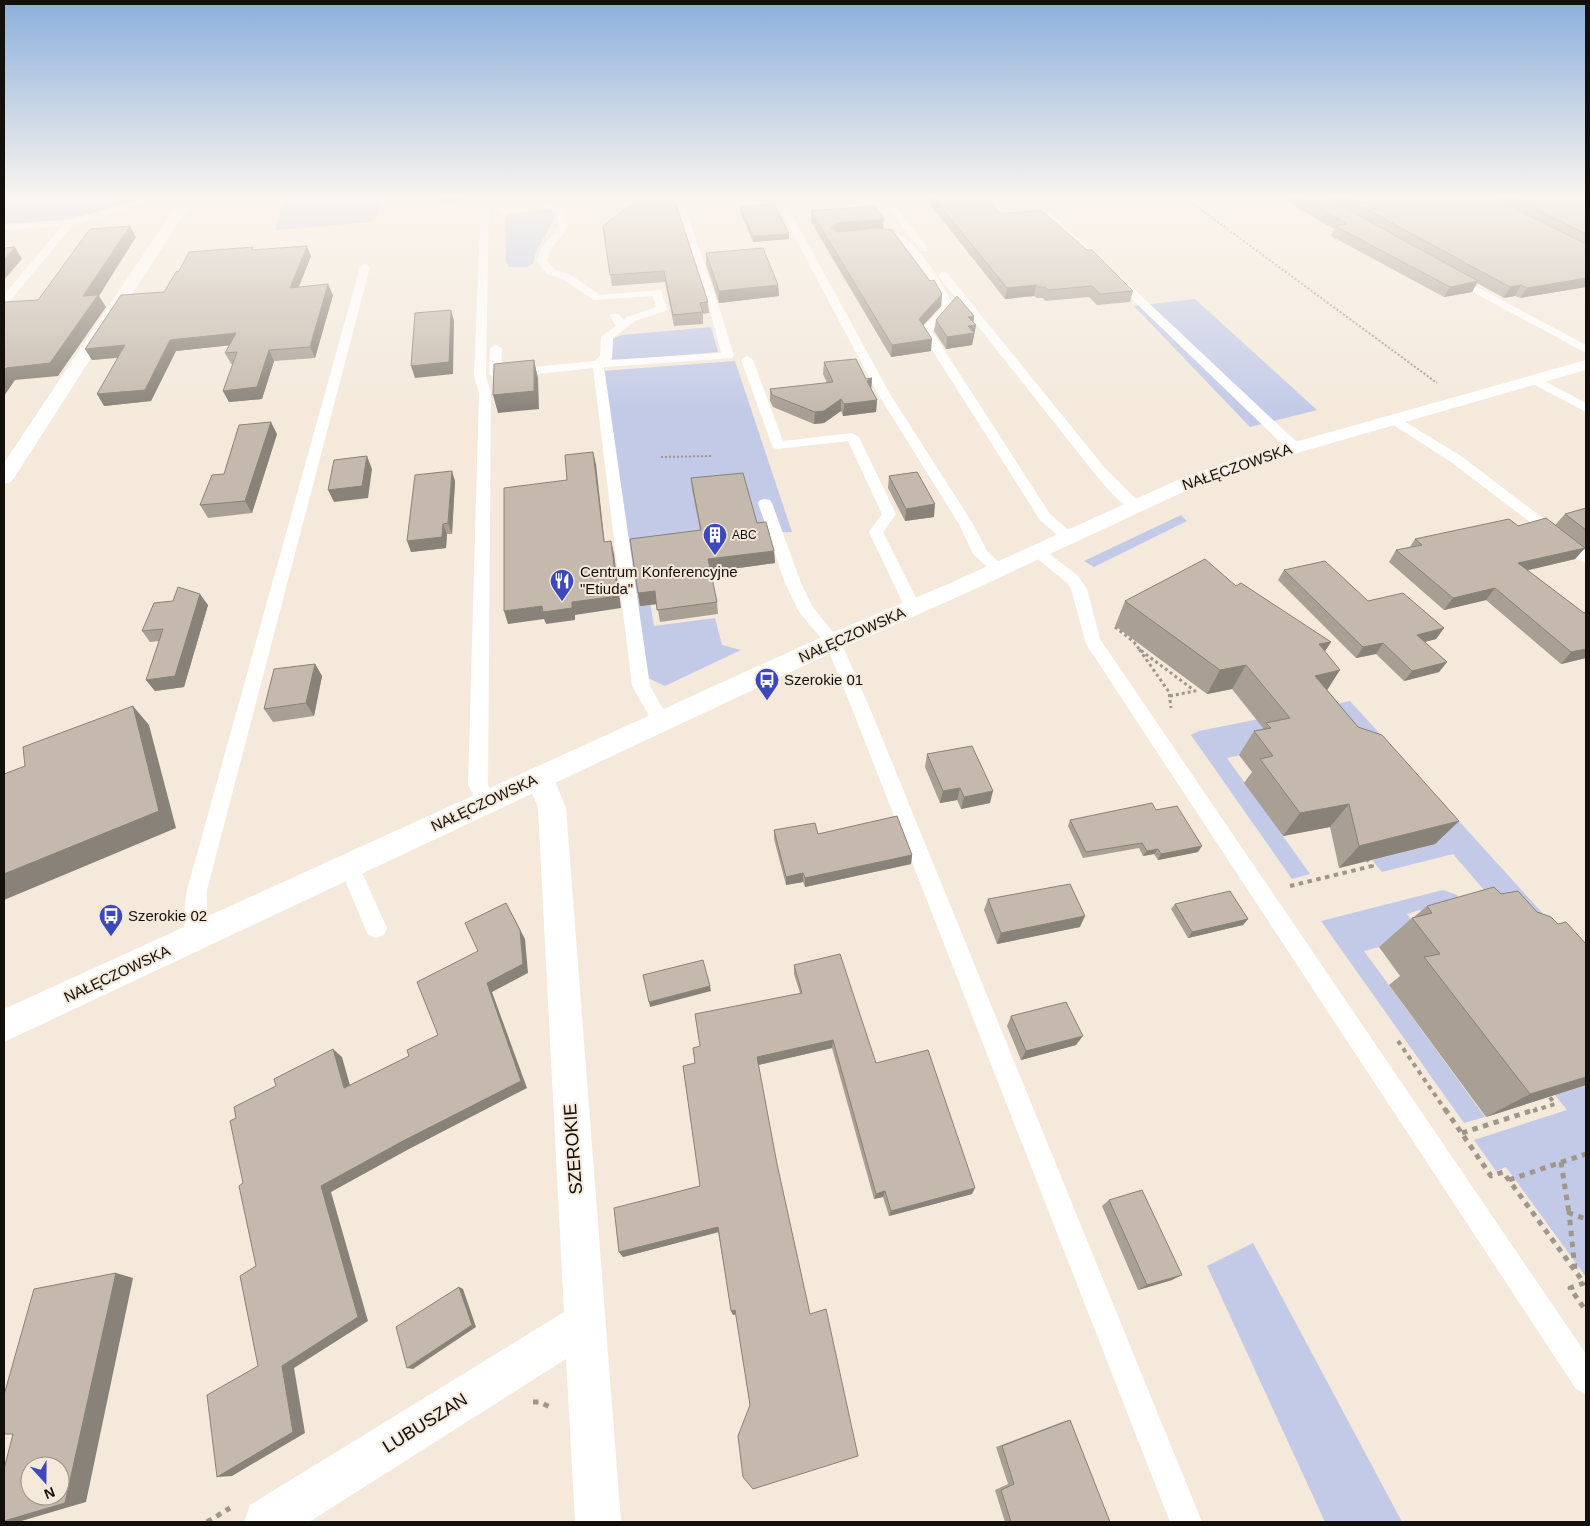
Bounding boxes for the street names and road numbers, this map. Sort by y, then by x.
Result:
street label: NAŁĘCZOWSKA [1180,440,1294,493]
street label: NAŁĘCZOWSKA [796,603,908,666]
street label: NAŁĘCZOWSKA [428,771,540,835]
street label: NAŁĘCZOWSKA [61,942,173,1006]
street label: SZEROKIE [560,1103,586,1195]
street label: LUBUSZAN [379,1389,471,1457]

